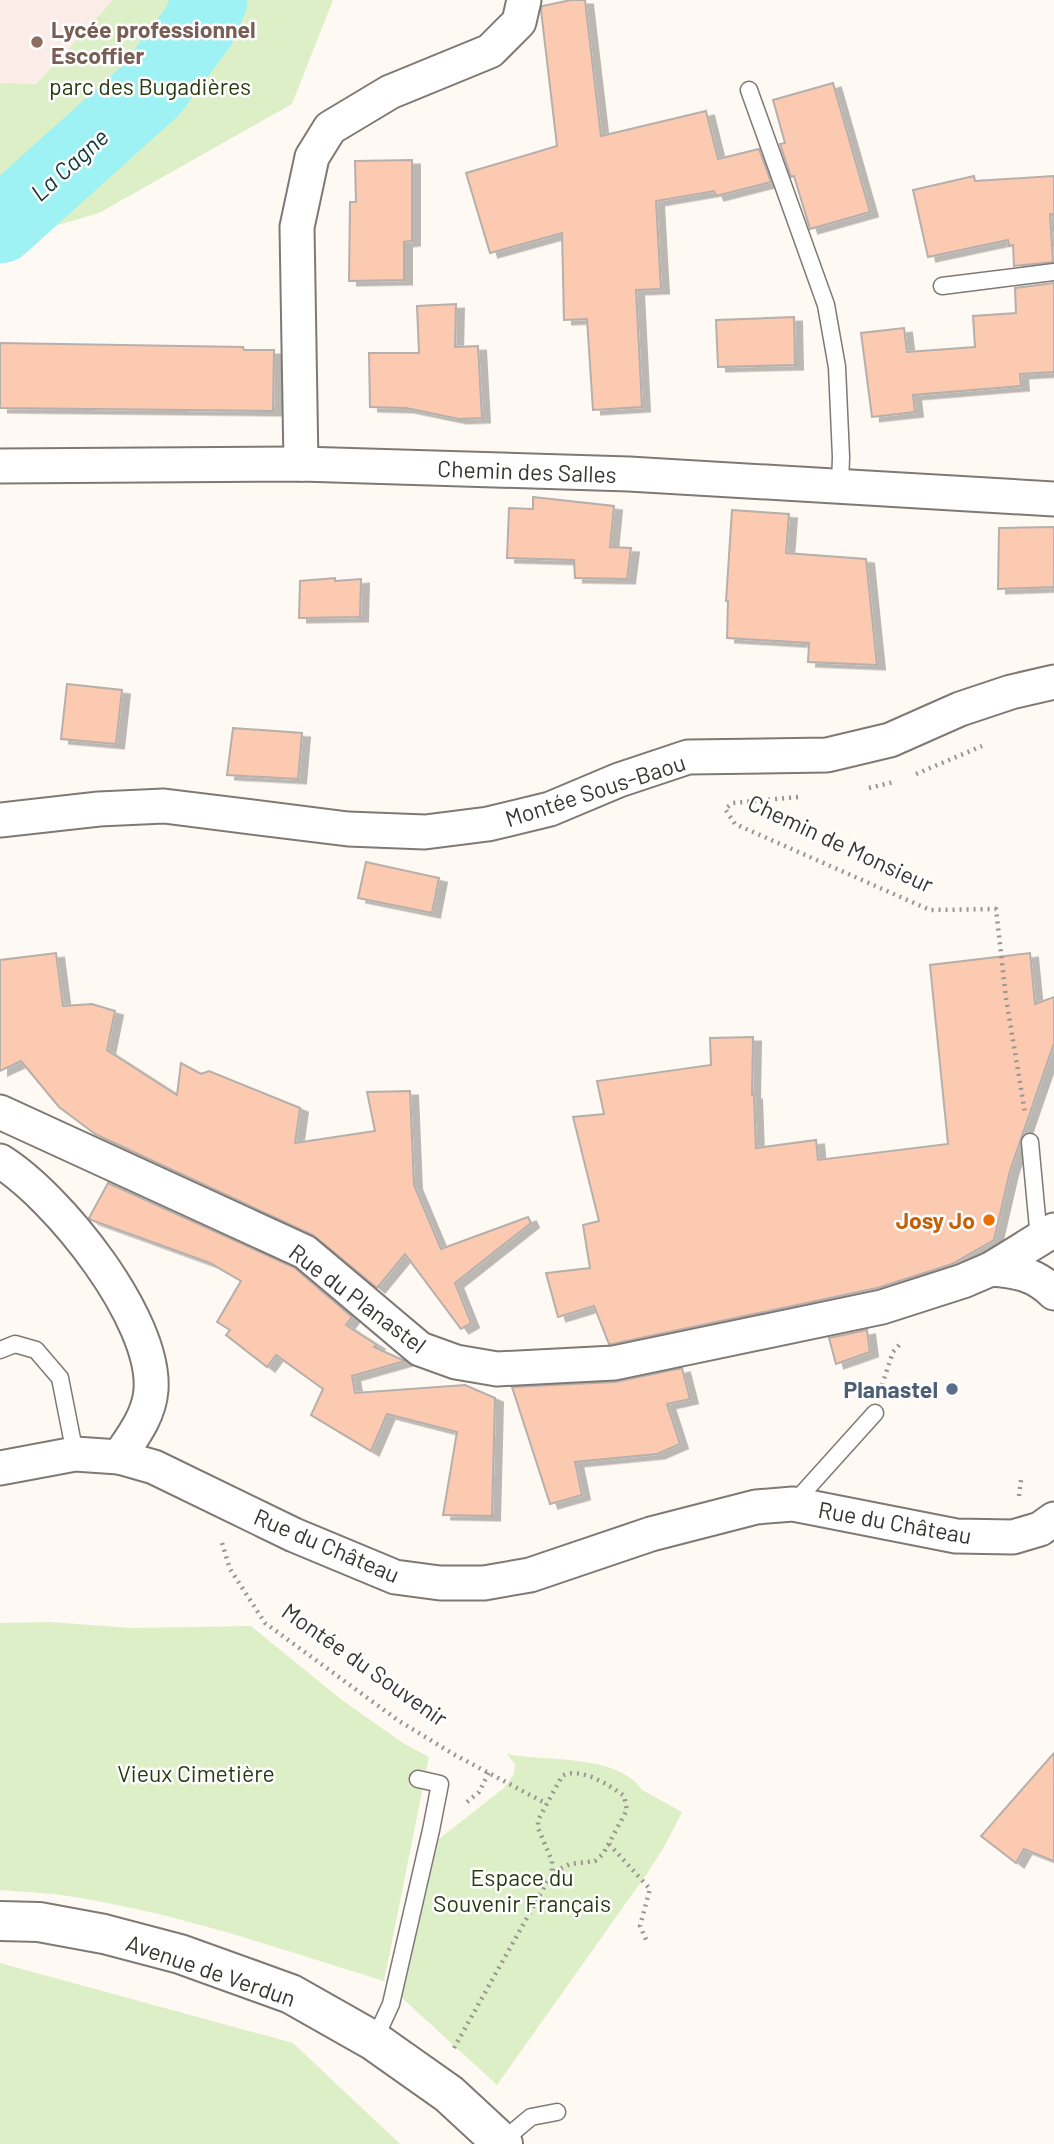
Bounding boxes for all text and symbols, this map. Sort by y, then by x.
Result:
place label: Lycée professionnel Escoffier [51,15,256,69]
marker: Lycée professionnel Escoffier [29,34,45,50]
park label: parc des Bugadières [49,72,251,100]
water label: La Cagne [24,122,114,206]
street label: Chemin des Salles [437,454,617,488]
street label: Montée Sous-Baou [501,748,689,832]
street label: Chemin de Monsieur [744,788,939,898]
place label: Josy Jo [896,1206,975,1234]
marker: Josy Jo [981,1212,997,1228]
street label: Rue du Planastel [284,1237,432,1359]
place label: Planastel [844,1375,938,1403]
marker: Planastel [944,1381,960,1397]
street label: Rue du Château [816,1495,974,1549]
street label: Rue du Château [250,1502,404,1588]
street label: Montée du Souvenir [277,1596,454,1732]
park label: Vieux Cimetière [117,1759,275,1787]
park label: Espace du Souvenir Français [433,1863,611,1917]
street label: Avenue de Verdun [123,1928,299,2012]

